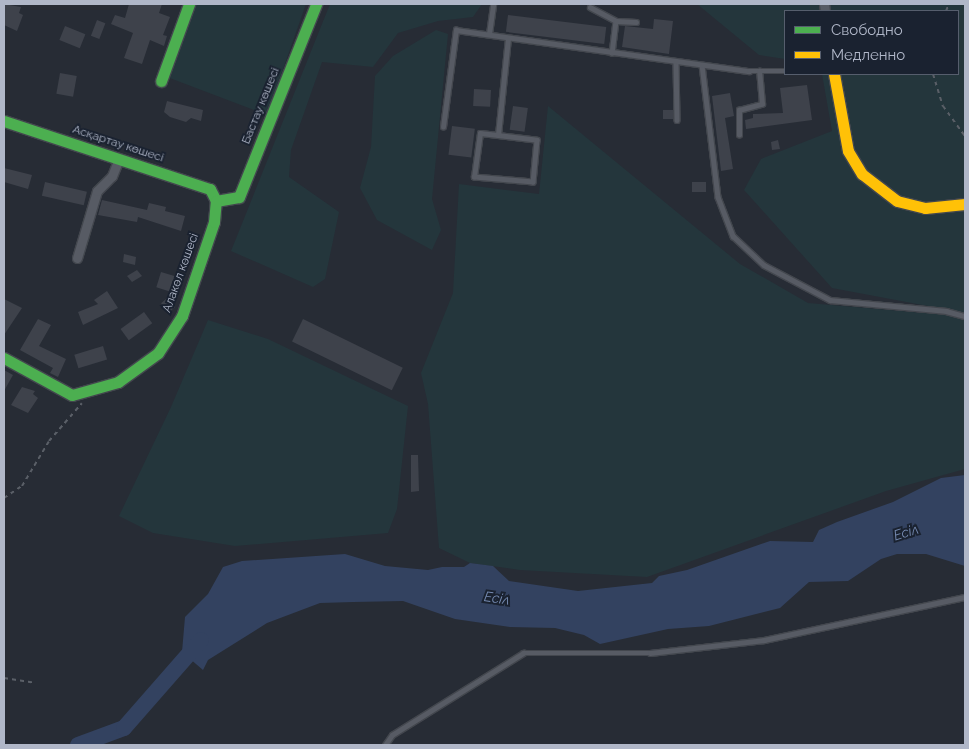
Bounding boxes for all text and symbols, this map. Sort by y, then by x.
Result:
legend [784,10,959,75]
text: Свободно [831,21,903,39]
text: Медленно [831,46,905,64]
street label: Бастау көшесі [239,66,283,146]
street label: Асқартау көшесі [70,122,166,166]
street label: Алакөл көшесі [160,231,202,315]
water label: Есіл [891,520,921,544]
water label: Есіл [483,588,511,608]

